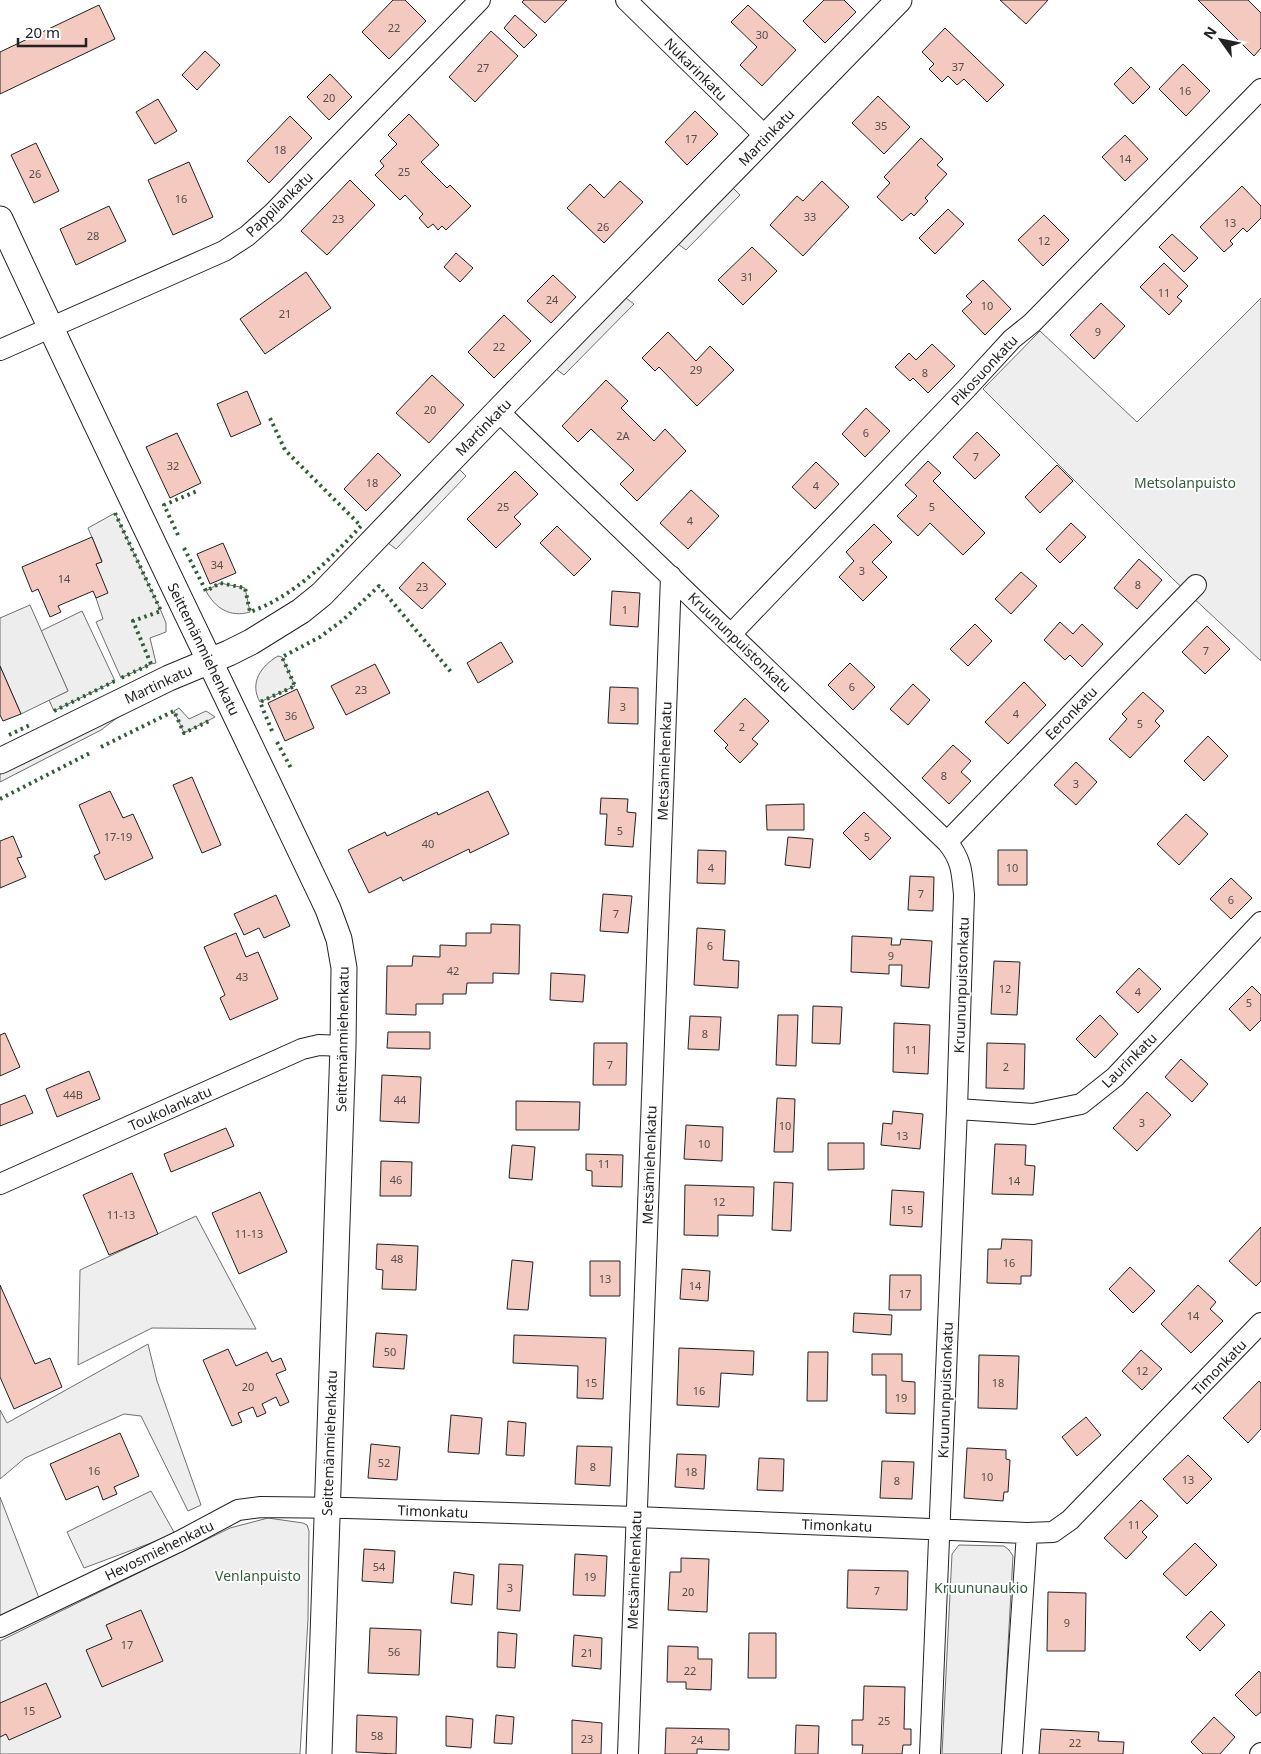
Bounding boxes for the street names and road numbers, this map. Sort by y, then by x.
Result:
street label: Nukarinkatu [660,33,732,105]
street label: Martinkatu [734,104,798,170]
street label: Pappilankatu [241,167,317,241]
street label: Pikosuonkatu [947,331,1021,409]
street label: Martinkatu [451,394,515,460]
street label: Seittemänmiehenkatu [164,579,244,719]
street label: Kruununpuistonkatu [684,588,796,696]
street label: Martinkatu [121,660,195,708]
street label: Eeronkatu [1041,682,1101,744]
street label: Metsämiehenkatu [652,701,676,821]
street label: Kruununpuistonkatu [949,916,973,1054]
street label: Seittemänmiehenkatu [331,966,353,1112]
street label: Laurinkatu [1097,1028,1161,1092]
street label: Toukolankatu [125,1081,215,1135]
street label: Metsämiehenkatu [637,1105,661,1225]
street label: Kruununpuistonkatu [933,1321,957,1459]
street label: Timonkatu [1188,1335,1250,1399]
street label: Seittemänmiehenkatu [317,1370,341,1516]
street label: Timonkatu [397,1500,469,1522]
street label: Metsämiehenkatu [622,1510,646,1630]
street label: Timonkatu [801,1514,873,1536]
street label: Hevosmiehenkatu [101,1515,217,1585]

